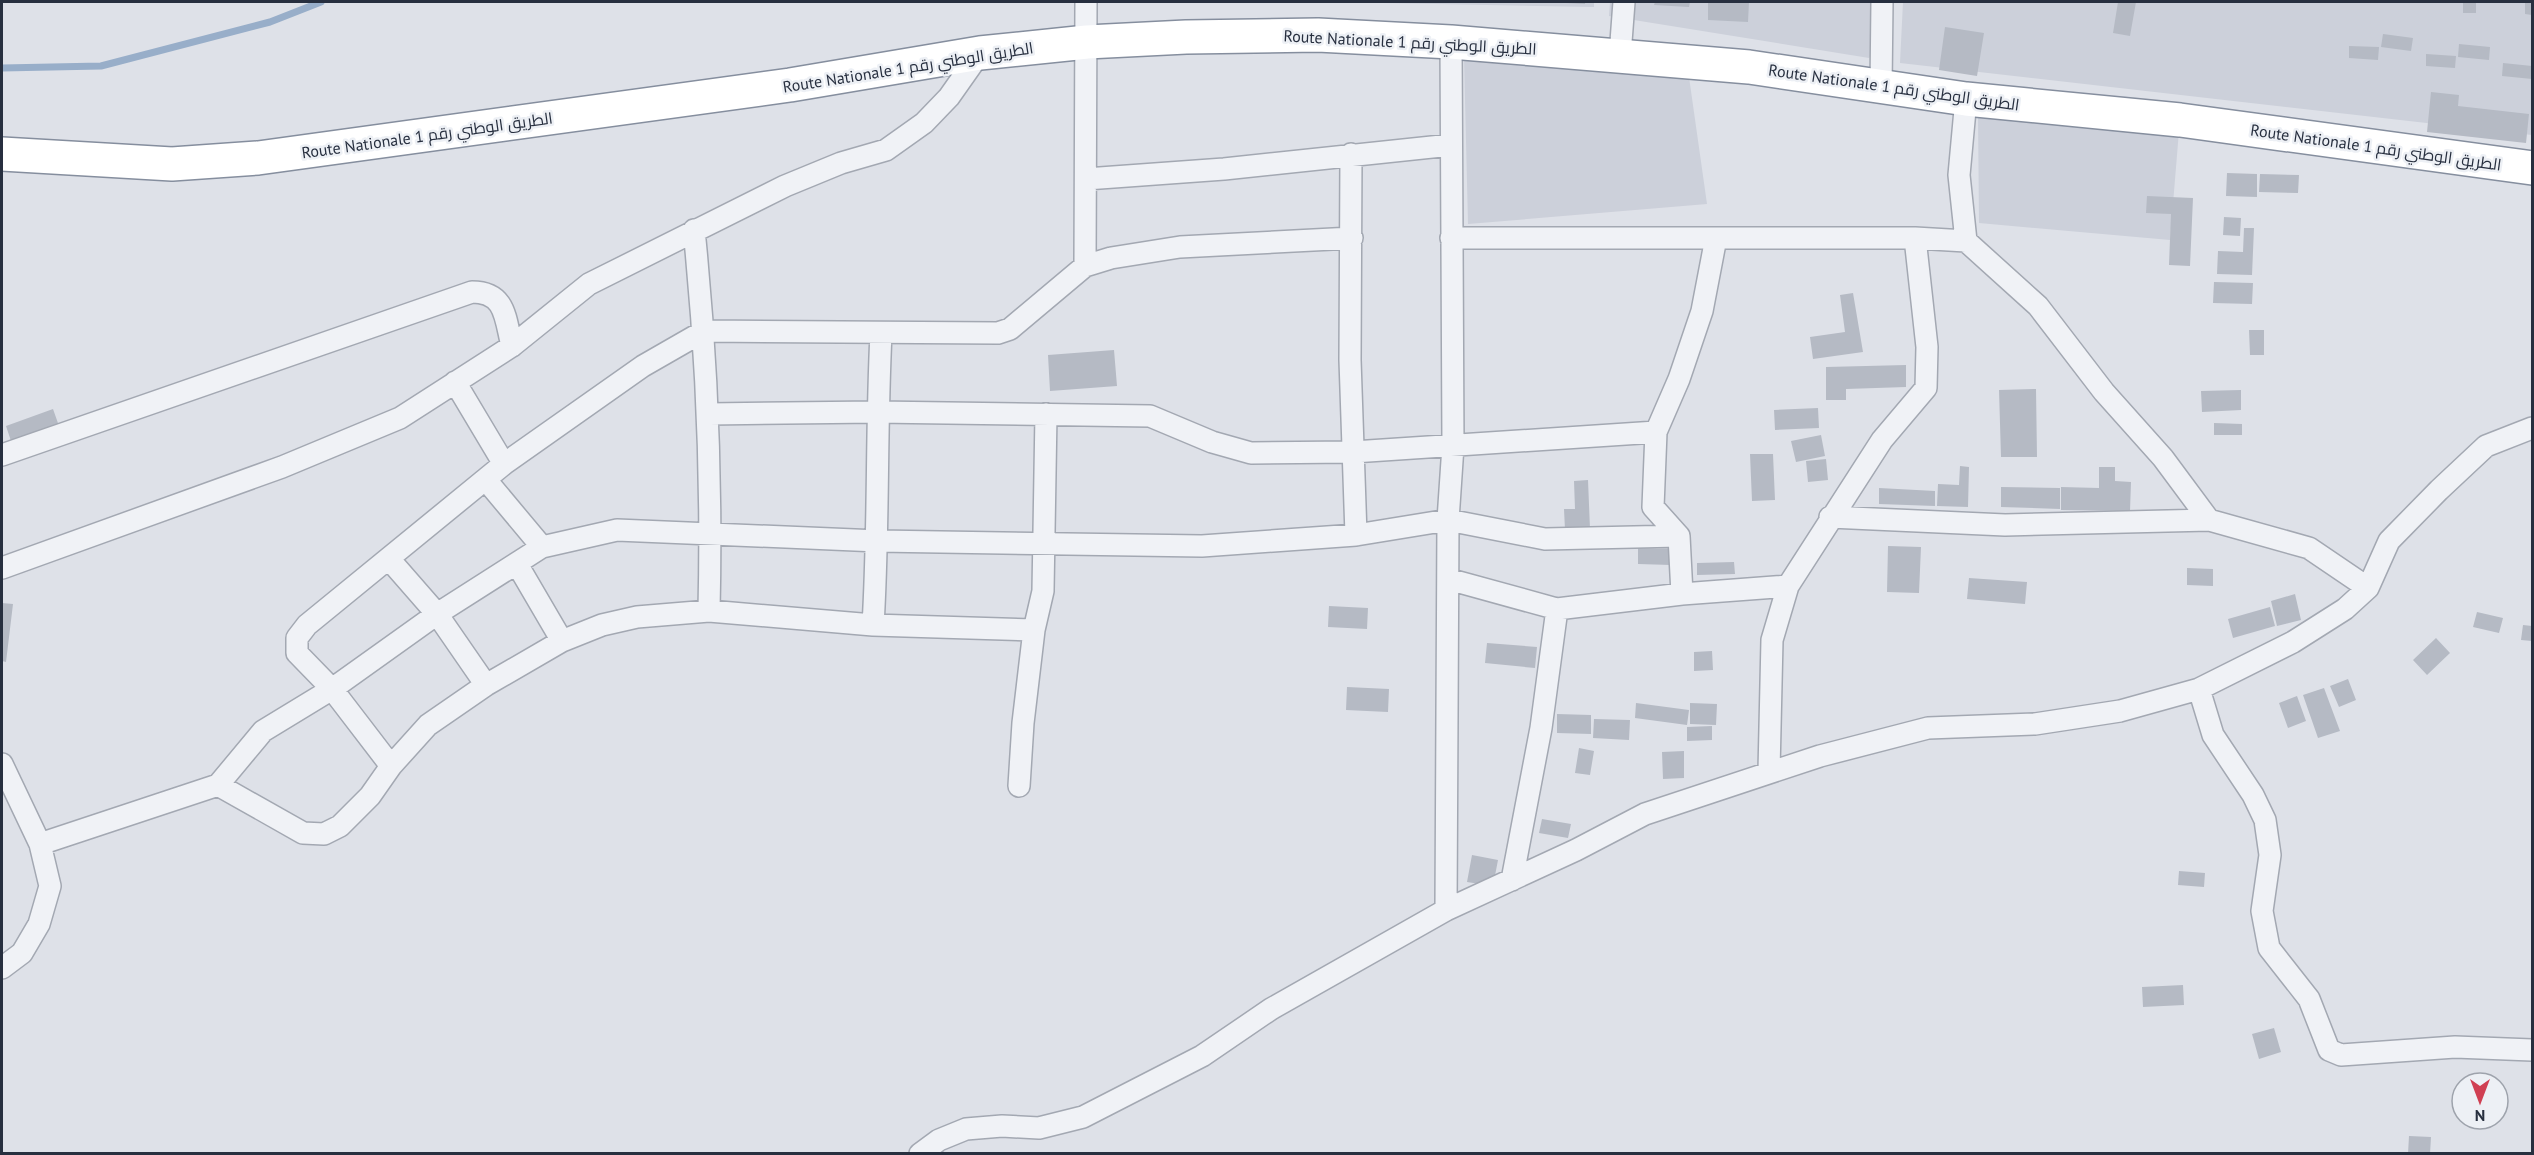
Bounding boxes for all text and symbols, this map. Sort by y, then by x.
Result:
street label: Route Nationale الطريق الوطني رقم 1 [1283,25,1537,63]
street label: Route Nationale الطريق الوطني رقم 1 [781,37,1035,101]
street label: Route Nationale الطريق الوطني رقم 1 [1767,59,2021,118]
street label: Route Nationale الطريق الوطني رقم 1 [300,107,554,166]
street label: Route Nationale الطريق الوطني رقم 1 [2249,119,2503,178]
north arrow [2450,1071,2510,1131]
text: N [2475,1106,2485,1126]

